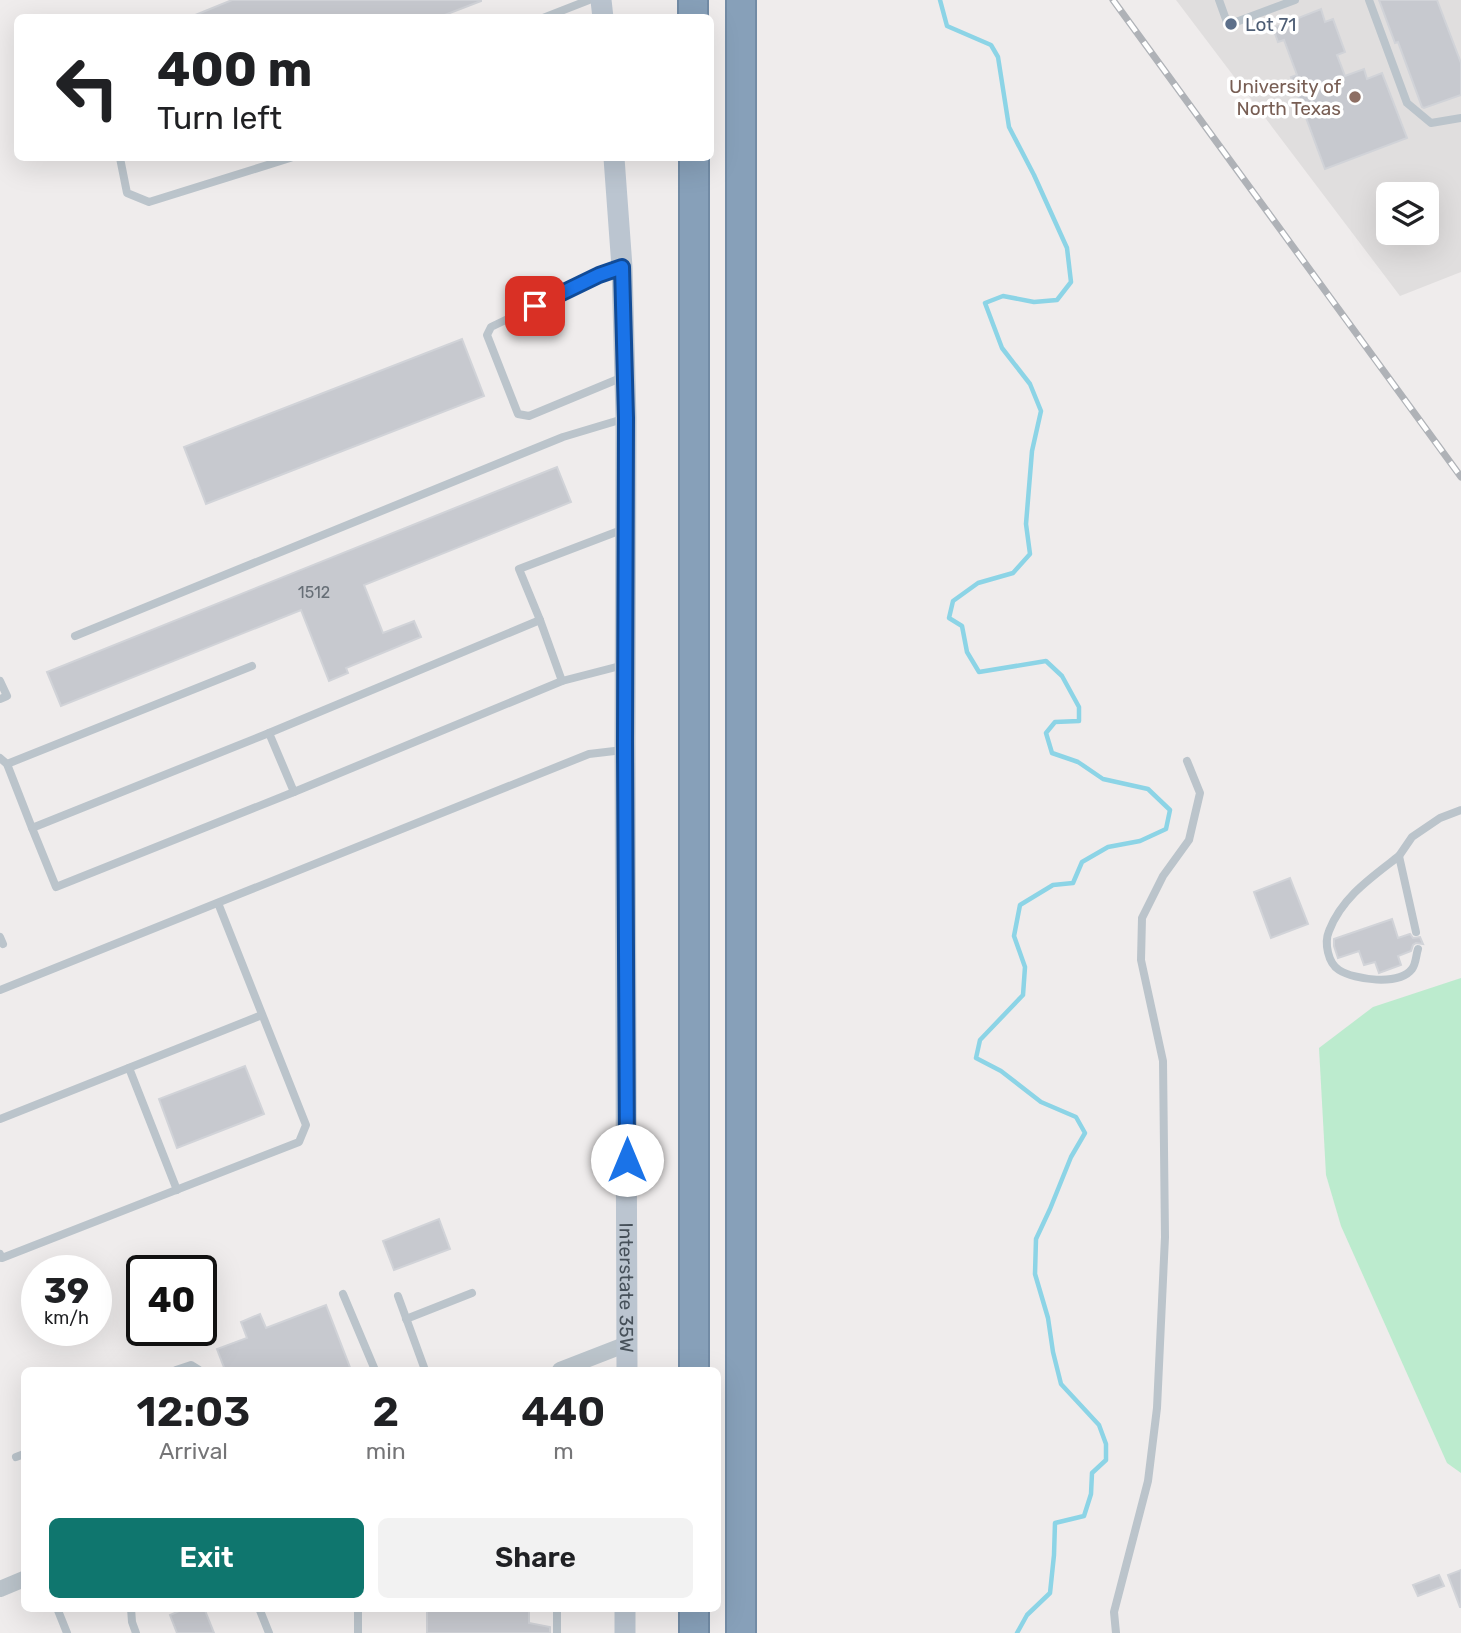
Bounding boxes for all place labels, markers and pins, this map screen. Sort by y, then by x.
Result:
place label: Lot 71 [1245,13,1296,36]
marker: Lot 71 [1223,16,1239,32]
place label: University of North Texas [1229,75,1342,120]
marker: University of North Texas [1347,89,1363,105]
pin [505,276,565,336]

